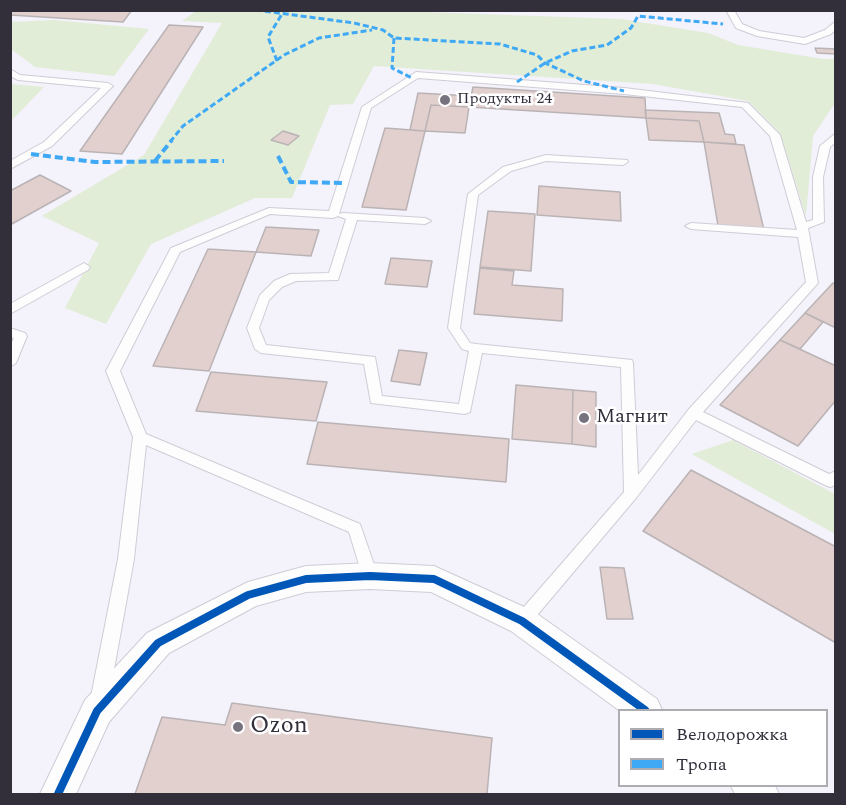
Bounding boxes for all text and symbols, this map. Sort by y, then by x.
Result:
place label: Продукты 24 [457,90,552,110]
marker: Продукты 24 [438,93,452,107]
place label: Магнит [596,406,668,430]
marker: Магнит [577,411,591,425]
legend [618,709,828,787]
place label: Ozon [250,713,308,741]
marker: Ozon [231,720,245,734]
text: Велодорожка [676,721,788,748]
text: Тропа [676,751,727,778]

